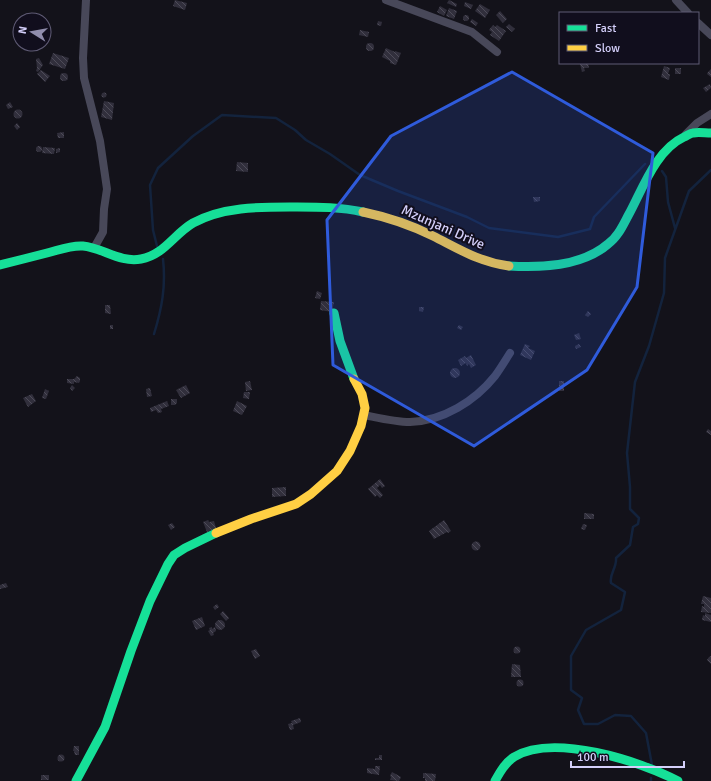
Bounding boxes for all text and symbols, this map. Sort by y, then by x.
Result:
north arrow [12,12,52,52]
legend [559,12,699,64]
text: Fast [595,21,616,36]
text: N [16,25,30,35]
text: Slow [595,41,620,56]
street label: Mzunjani Drive [399,201,487,253]
scale bar [571,743,684,769]
text: 100 m [577,750,609,765]

